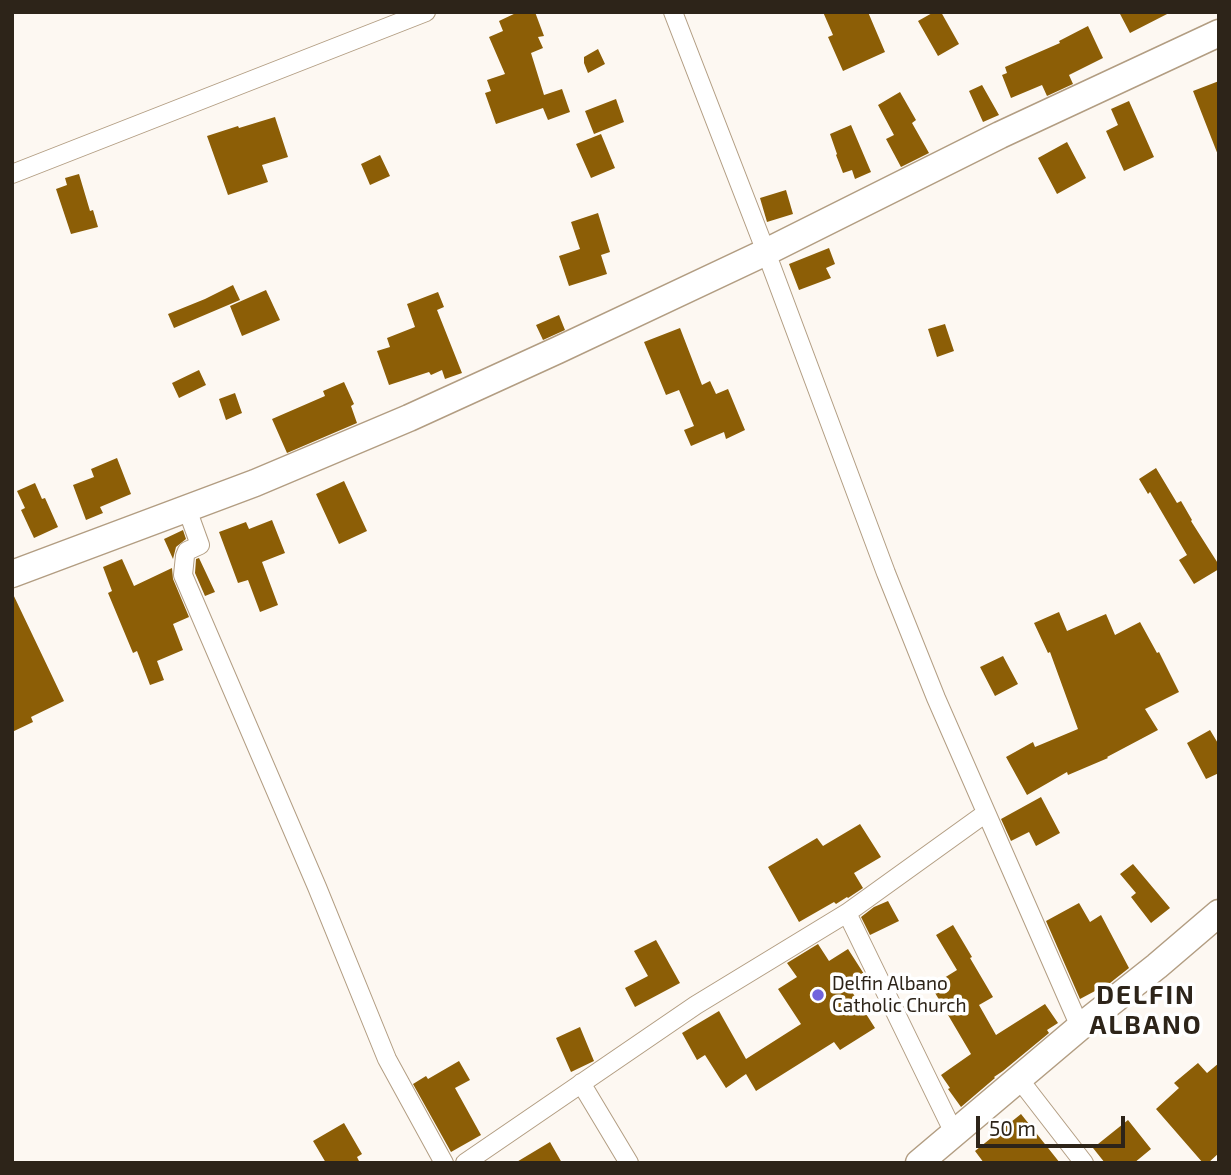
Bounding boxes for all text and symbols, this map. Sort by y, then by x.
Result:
place label: Delfin Albano Catholic Church [832,973,967,1017]
district label: DELFIN ALBANO [1090,979,1202,1040]
marker: Delfin Albano Catholic Church [810,987,826,1003]
scale bar [979,1102,1128,1146]
text: 50 m [989,1115,1036,1140]

